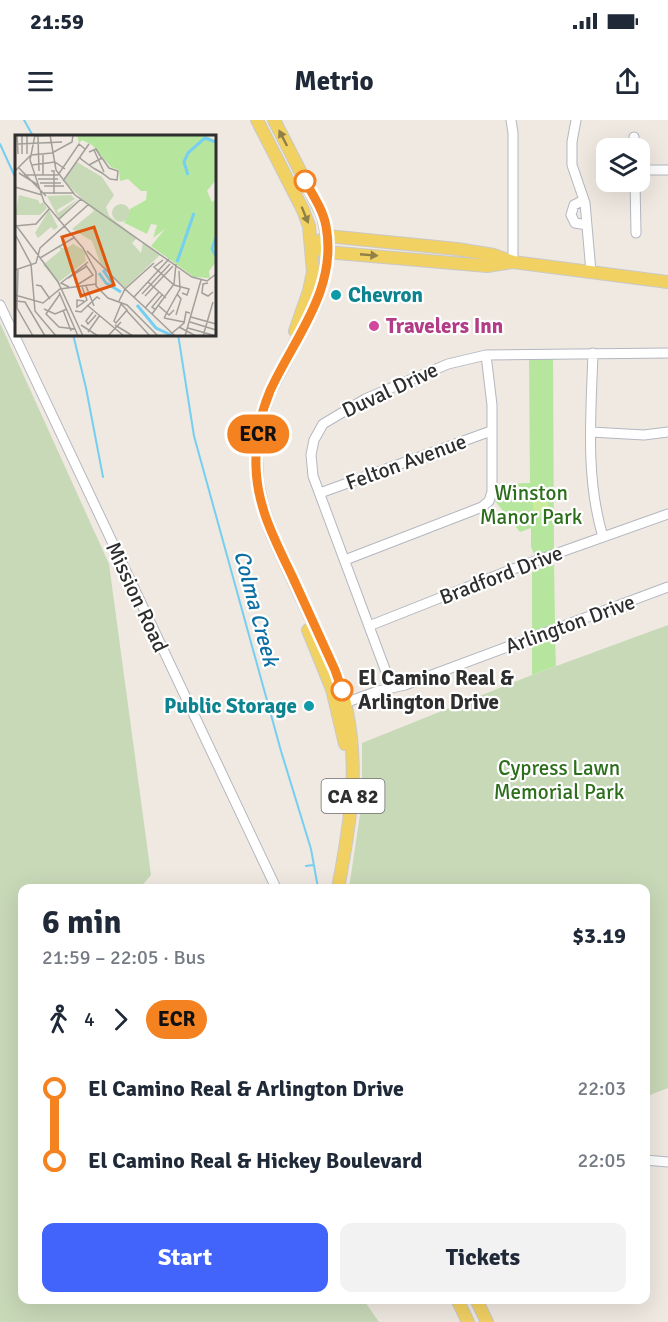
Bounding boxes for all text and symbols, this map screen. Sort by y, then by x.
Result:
text: 21:59 [30,8,84,35]
icon: menu [24,65,57,98]
text: Metrio [294,65,374,98]
icon: share [611,65,644,98]
one-way arrow [278,129,287,146]
inset map [15,135,216,336]
map controls [596,138,650,192]
button: layers [596,138,650,192]
unlabelled marker [294,170,316,192]
one-way arrow [301,206,310,224]
one-way arrow [359,251,378,260]
place label: Chevron [348,282,423,308]
marker: Chevron [329,288,343,302]
place label: Travelers Inn [386,313,503,339]
marker: Travelers Inn [367,319,381,333]
street label: Duval Drive [338,356,442,424]
line badge: ECR [224,414,292,454]
text: ECR [239,421,277,447]
street label: Felton Avenue [342,428,470,496]
park label: Winston Manor Park [480,480,583,530]
street label: Mission Road [100,538,174,656]
street label: Bradford Drive [436,540,566,610]
water label: Colma Creek [228,547,285,671]
street label: Arlington Drive [502,589,638,659]
place label: El Camino Real & Arlington Drive [358,665,514,715]
marker: El Camino Real & Arlington Drive [331,679,353,701]
place label: Public Storage [164,693,297,719]
marker: Public Storage [302,699,316,713]
park label: Cypress Lawn Memorial Park [494,755,625,805]
road number: CA 82 [322,779,385,813]
text: 6 min [42,902,122,943]
text: $3.19 [572,922,626,949]
text: 21:59 – 22:05 · Bus [42,945,205,970]
icon: walk [42,1003,75,1036]
icon: forward [104,1003,137,1036]
text: ECR [158,1006,195,1032]
text: 4 [84,1007,95,1032]
text: El Camino Real & Arlington Drive [88,1075,404,1102]
text: 22:03 [577,1076,626,1101]
text: El Camino Real & Hickey Boulevard [88,1147,422,1174]
text: 22:05 [577,1148,626,1173]
button: Start [42,1223,328,1292]
button: Tickets [340,1223,626,1292]

